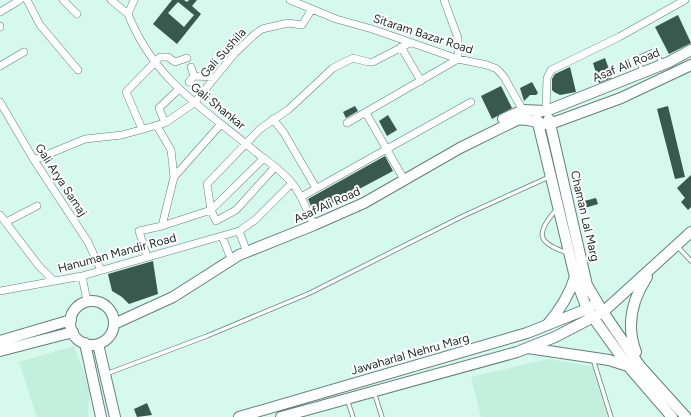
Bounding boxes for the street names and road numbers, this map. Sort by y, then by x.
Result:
street label: Sitaram Bazar Road [371,11,475,57]
street label: Gali Sushila [197,25,249,81]
street label: Asaf Ali Road [590,45,662,85]
street label: Gali Shankar [188,80,248,132]
street label: Gali Arya Samaj [32,141,90,219]
street label: Chaman Lal Marg [568,169,602,263]
street label: Asaf Ali Road [292,184,362,226]
street label: Hanuman Mandir Road [56,230,178,276]
street label: Jawaharlal Nehru Marg [349,330,471,378]

